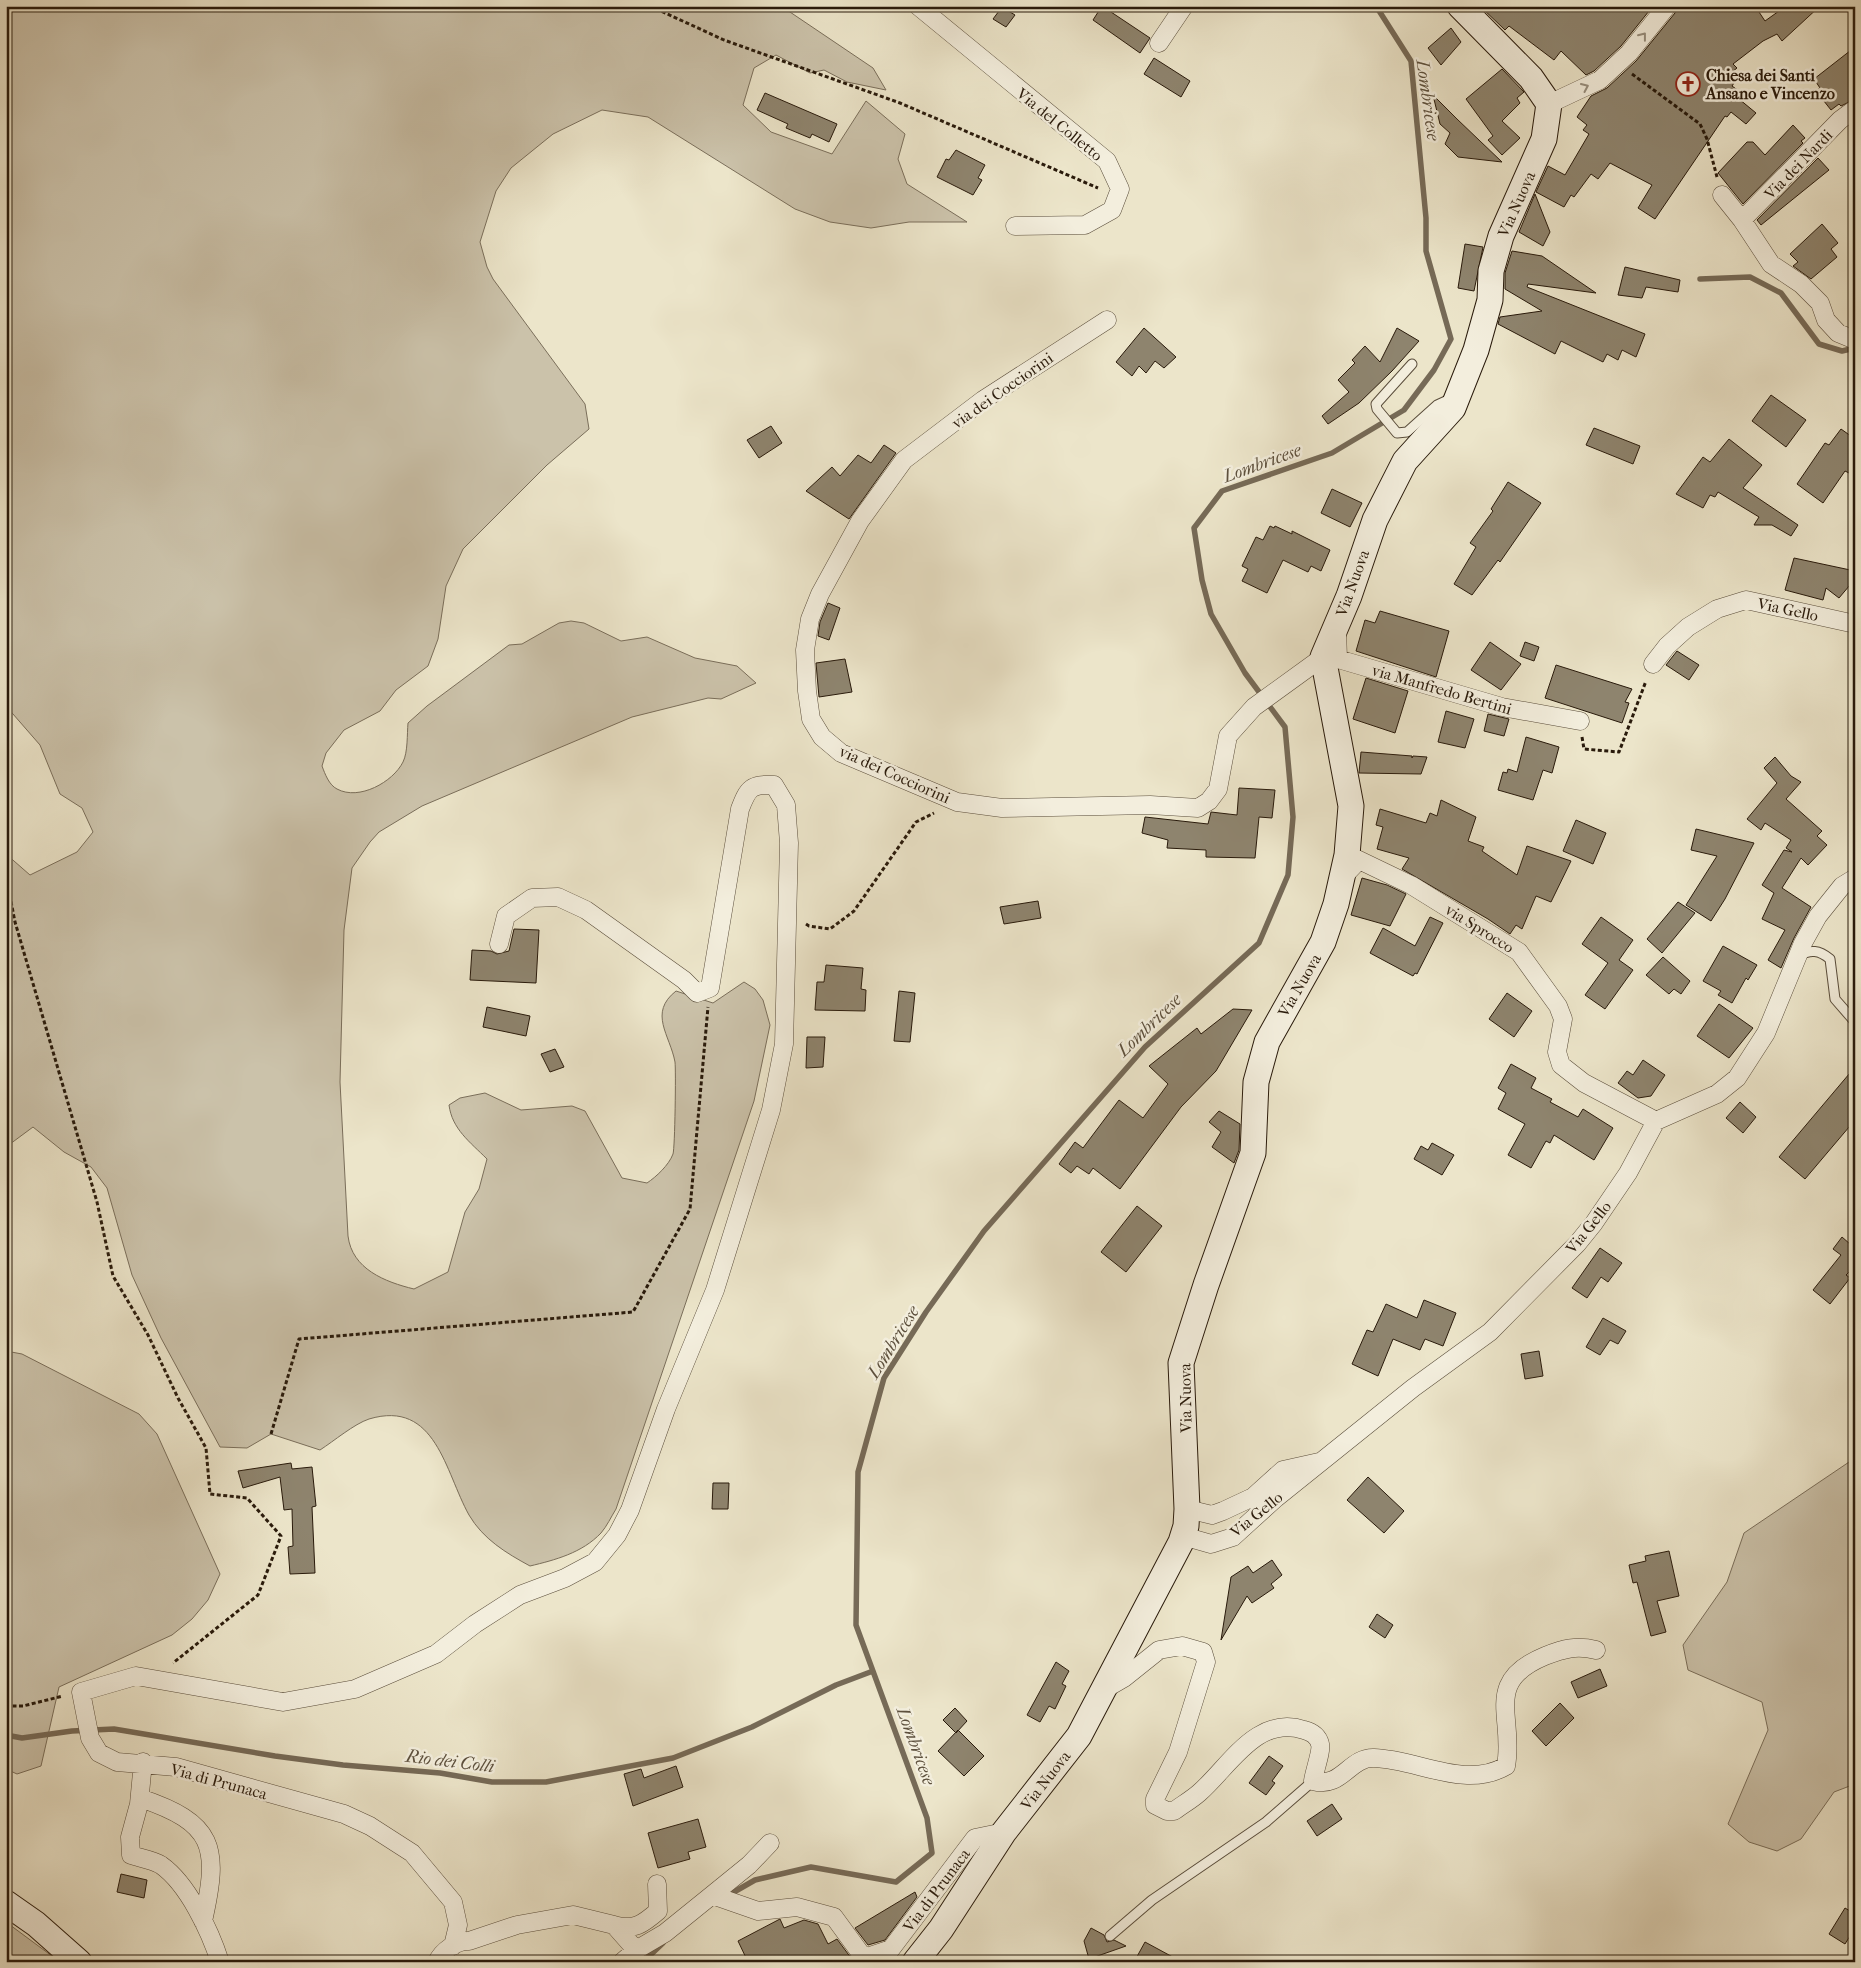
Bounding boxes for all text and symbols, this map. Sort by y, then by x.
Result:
one-way arrow [1637,32,1646,42]
water label: Lombricese [1411,56,1444,143]
place label: Chiesa dei Santi Ansano e Vincenzo [1705,66,1835,103]
church icon: Chiesa dei Santi Ansano e Vincenzo [1675,71,1701,97]
one-way arrow [1580,82,1589,93]
street label: Via del Colletto [1012,83,1107,165]
street label: Via dei Nardi [1760,125,1837,204]
street label: Via Nuova [1493,168,1540,241]
street label: via dei Cocciorini [948,348,1057,432]
water label: Lombricese [1218,439,1305,488]
street label: Via Nuova [1331,547,1374,620]
street label: Via Gello [1755,594,1820,625]
street label: via Manfredo Bertini [1370,660,1514,719]
street label: via dei Cocciorini [836,741,954,808]
street label: via Sprocco [1442,900,1518,957]
street label: Via Nuova [1273,950,1325,1021]
water label: Lombricese [1111,989,1186,1063]
street label: Via Gello [1561,1197,1615,1258]
water label: Lombricese [862,1302,924,1384]
street label: Via Nuova [1175,1362,1196,1434]
street label: Via Gello [1225,1488,1286,1542]
water label: Lombricese [891,1702,940,1789]
water label: Rio dei Colli [404,1746,497,1778]
street label: Via Nuova [1016,1746,1075,1814]
street label: Via di Prunaca [167,1759,270,1804]
street label: Via di Prunaca [898,1844,974,1937]

